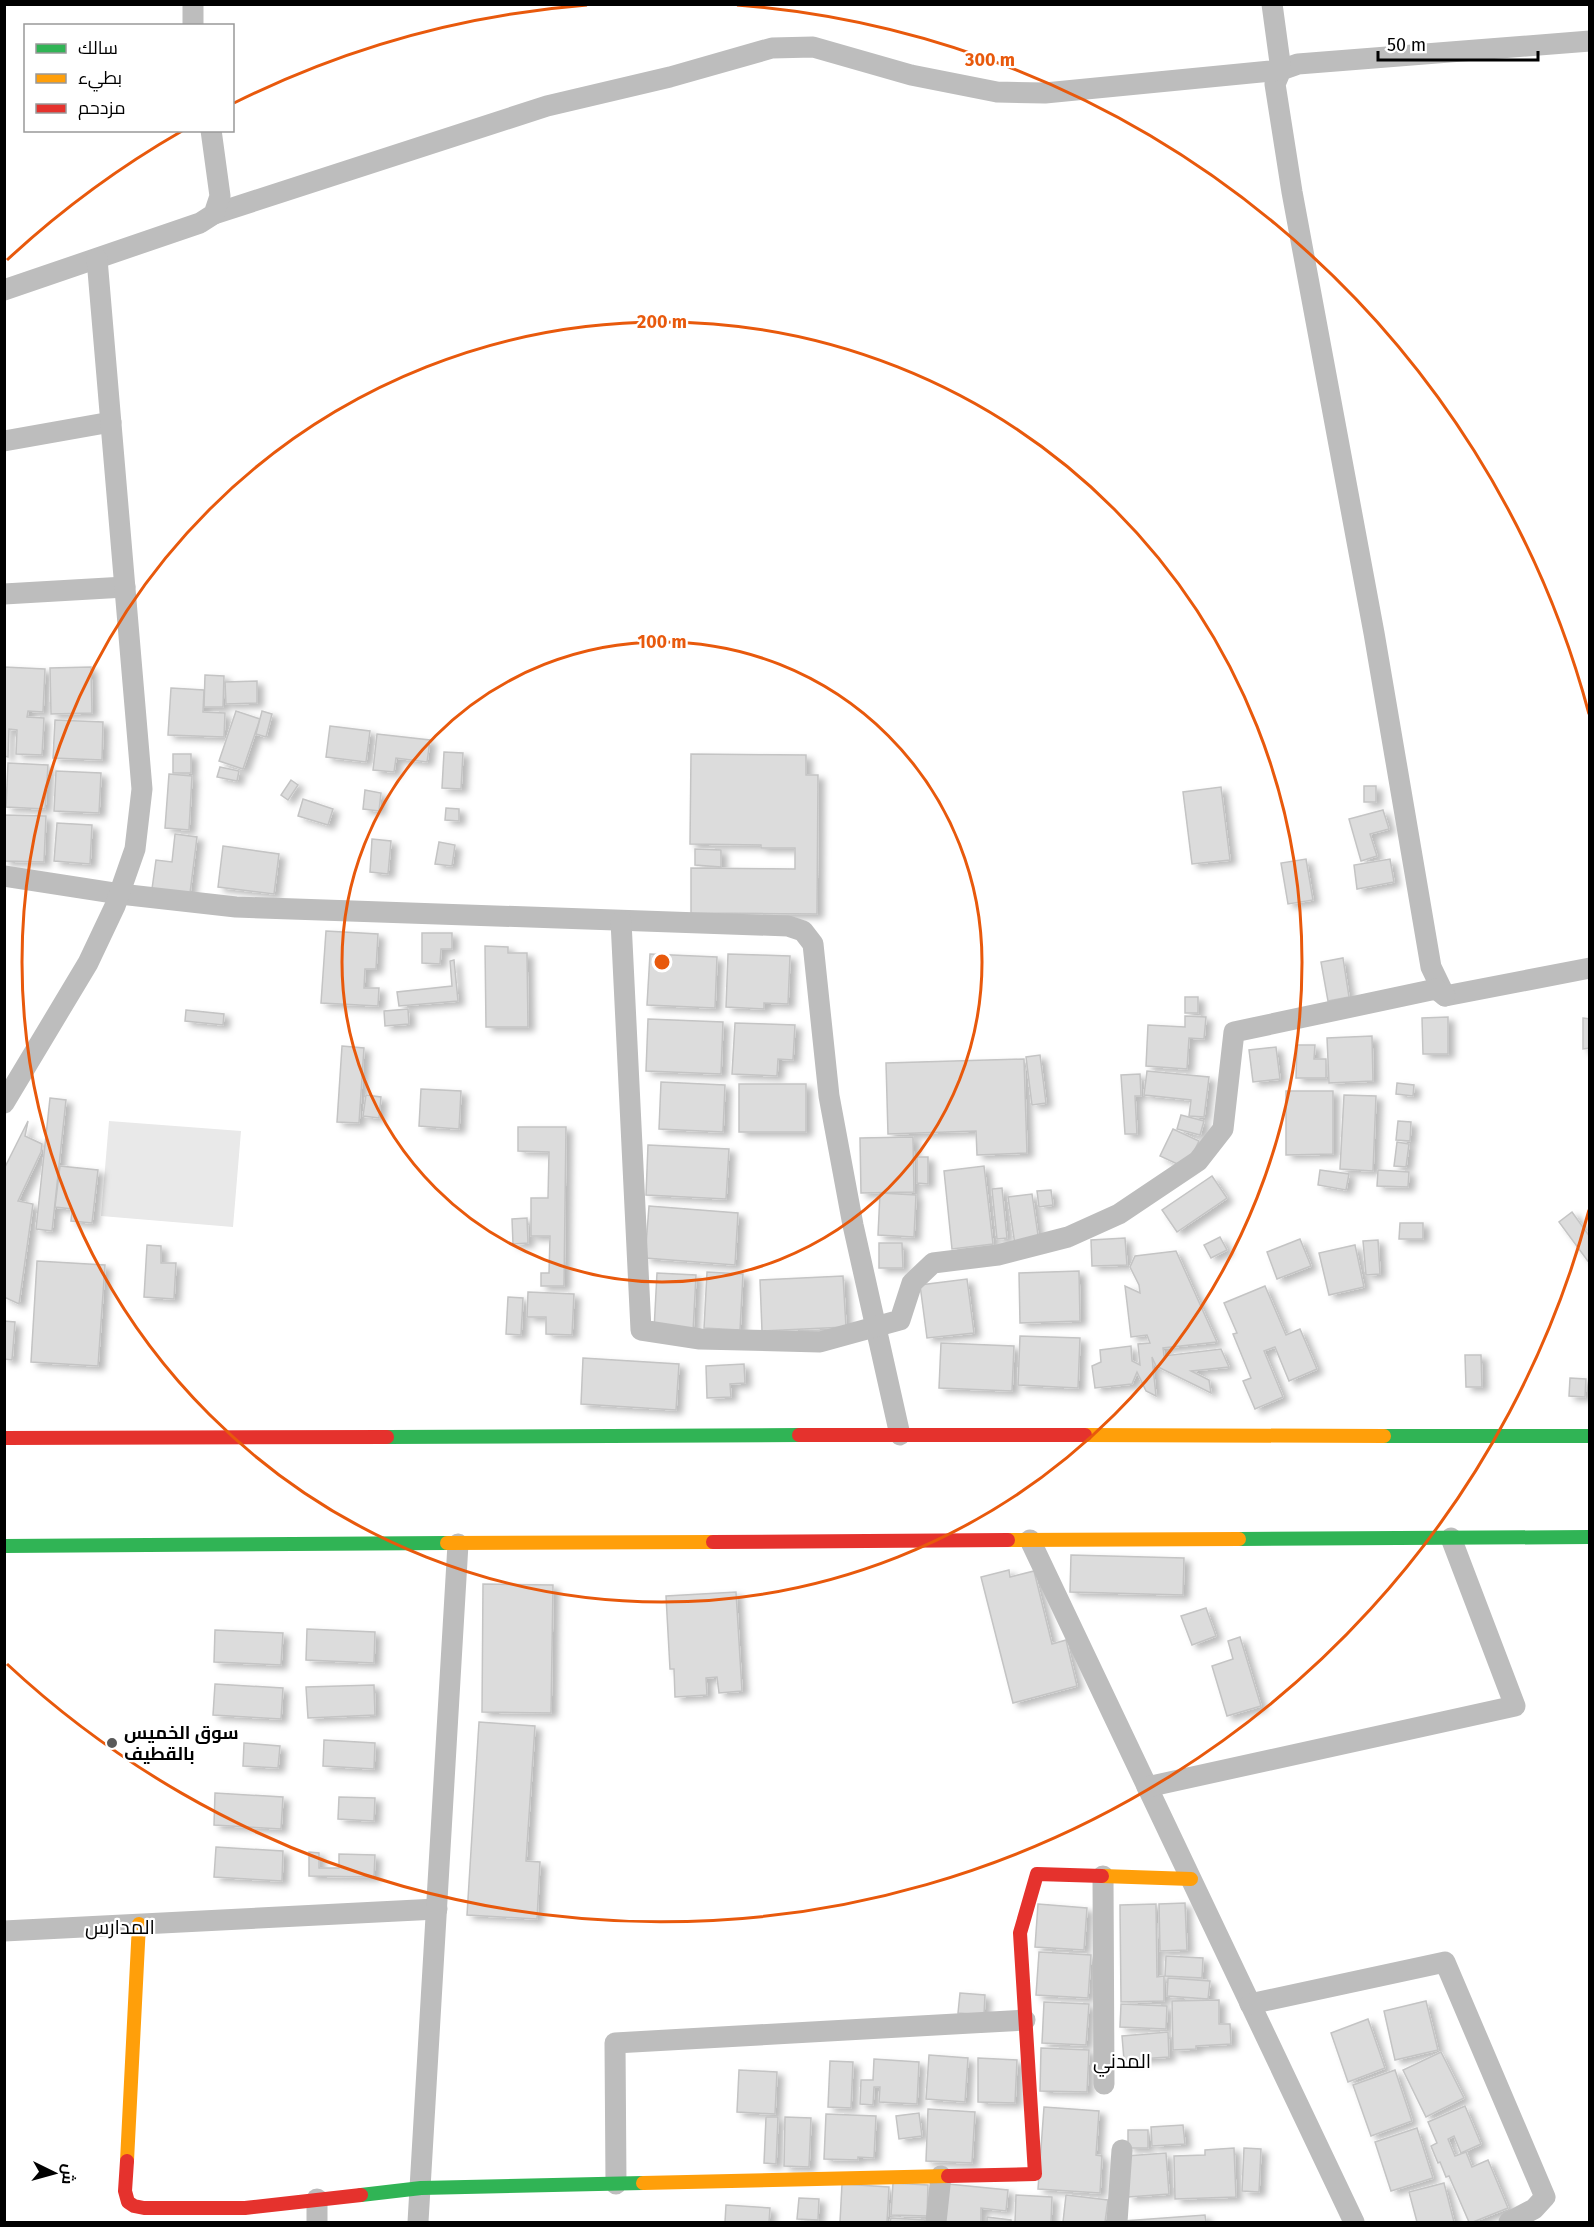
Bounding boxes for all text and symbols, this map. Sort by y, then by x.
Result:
legend [24,24,234,132]
scale bar [1378,24,1538,62]
text: 50 m [1387,34,1426,56]
text: سالك [78,37,118,59]
text: 300 m [964,49,1015,71]
text: بطيء [78,67,122,92]
text: مزدحم [78,97,126,120]
text: 200 m [637,311,687,333]
text: 100 m [638,631,686,653]
centre of rings [652,952,672,972]
place label: سوق الخميس بالقطيف [124,1722,239,1765]
marker: سوق الخميس بالقطيف [105,1736,119,1750]
district label: المدارس [85,1915,155,1940]
district label: المدني [1093,2049,1151,2077]
north arrow [24,2143,84,2203]
text: ش [58,2163,79,2185]

